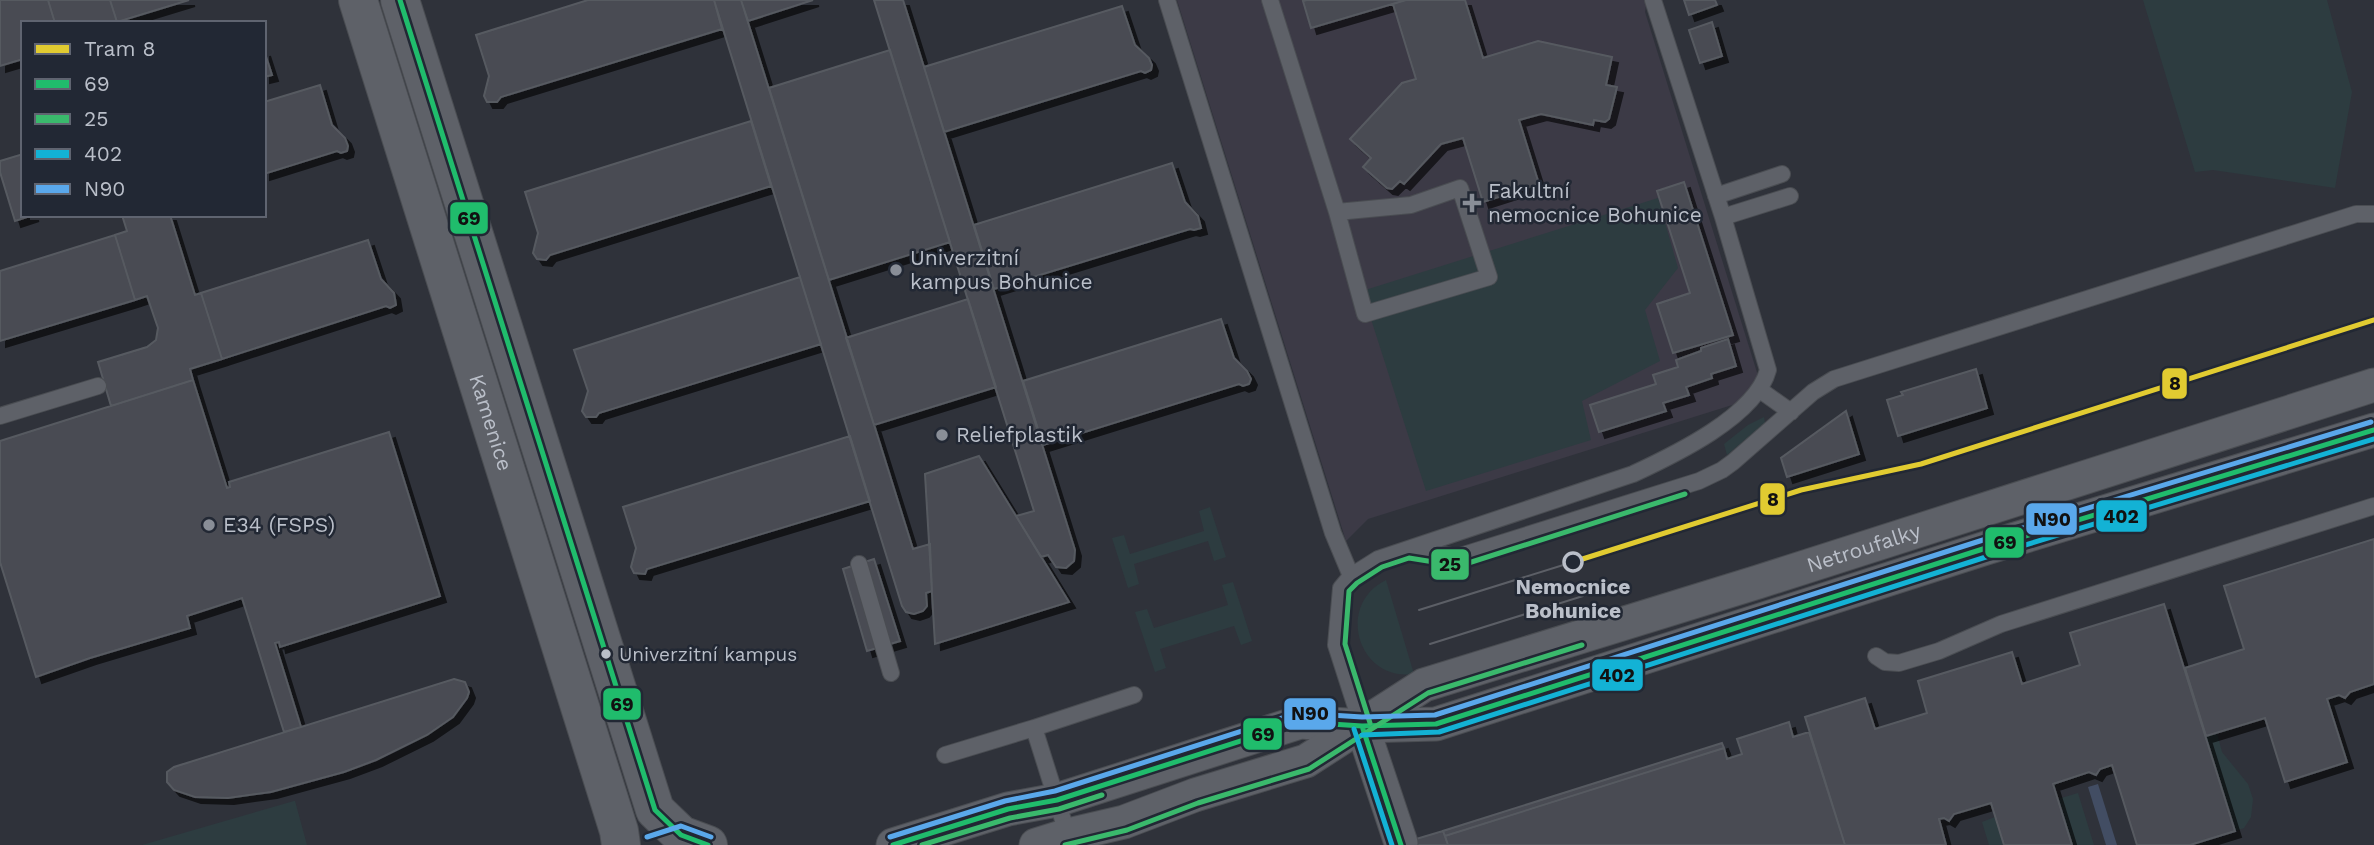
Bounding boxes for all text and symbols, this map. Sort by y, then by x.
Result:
legend [21,21,266,217]
text: Tram 8 [84,36,156,61]
text: 69 [84,71,110,96]
text: 25 [84,106,108,131]
text: 402 [84,141,122,166]
text: N90 [84,176,125,201]
place label: Fakultní nemocnice Bohunice [1488,178,1702,227]
marker: Fakultní nemocnice Bohunice [1462,193,1482,213]
line badge: 69 [449,201,489,235]
text: 69 [457,207,481,230]
place label: Univerzitní kampus Bohunice [910,245,1093,294]
marker: Univerzitní kampus Bohunice [888,262,904,278]
line badge: 8 [2161,367,2188,400]
street label: Kamenice [464,371,518,474]
text: 8 [2169,372,2181,395]
place label: Reliefplastik [956,422,1083,447]
marker: Reliefplastik [934,427,950,443]
line badge: 8 [1759,482,1786,516]
text: 8 [1767,488,1779,511]
line badge: 402 [2095,499,2148,533]
line badge: N90 [2025,502,2078,536]
text: 402 [2103,505,2139,528]
text: N90 [2033,508,2071,531]
place label: E34 (FSPS) [223,512,335,537]
marker: E34 (FSPS) [201,517,217,533]
street label: Netroufalky [1803,518,1924,578]
line badge: 69 [1984,526,2025,559]
text: 69 [1993,531,2017,554]
line badge: 25 [1430,548,1470,581]
marker: Nemocnice Bohunice [1563,552,1583,572]
text: 25 [1439,553,1461,576]
place label: Nemocnice Bohunice [1515,574,1631,623]
place label: Univerzitní kampus [619,643,797,666]
marker: Univerzitní kampus [599,647,613,661]
line badge: 402 [1591,658,1644,692]
text: 402 [1599,664,1635,687]
line badge: 69 [602,687,642,721]
text: 69 [610,693,634,716]
line badge: N90 [1283,697,1337,731]
text: N90 [1291,702,1329,725]
line badge: 69 [1242,717,1283,751]
text: 69 [1251,723,1275,746]

